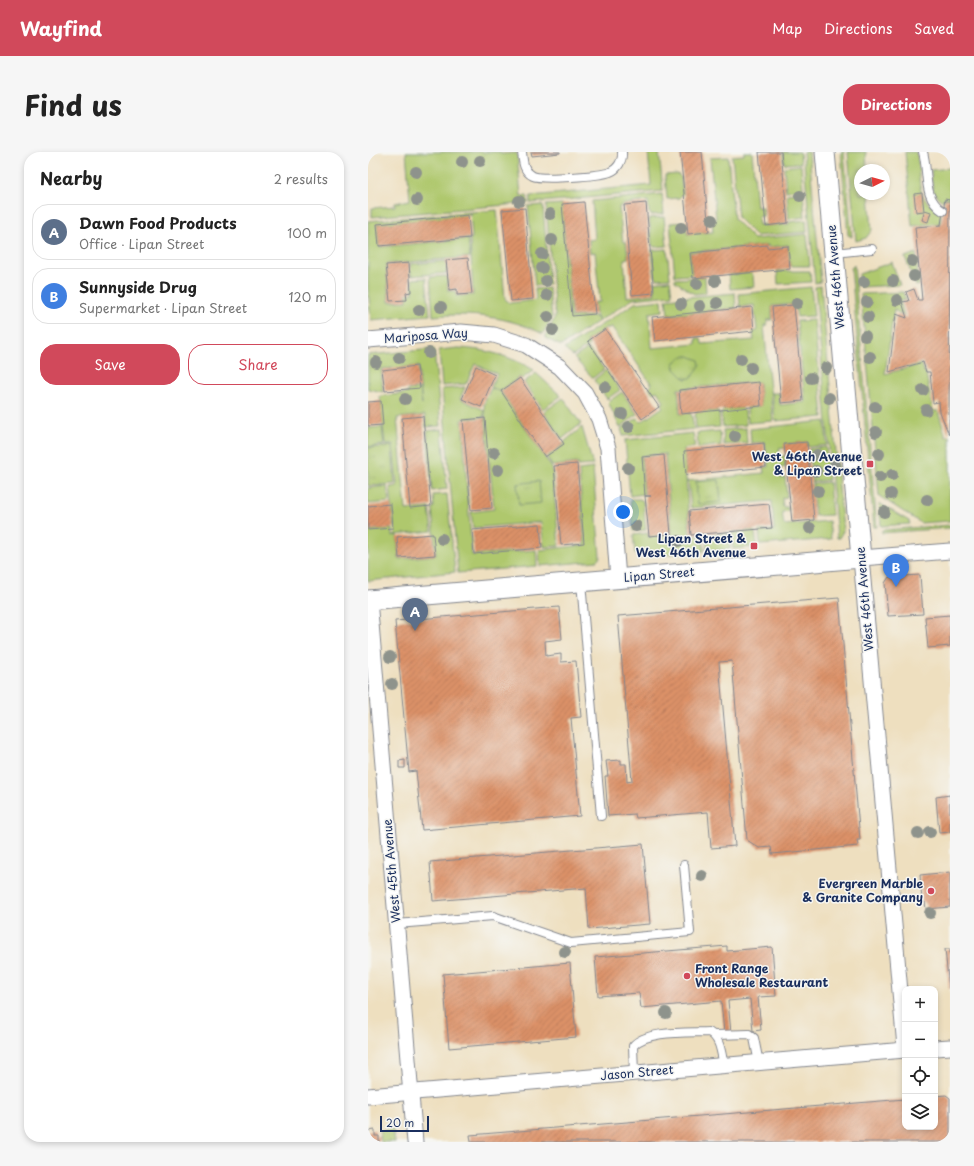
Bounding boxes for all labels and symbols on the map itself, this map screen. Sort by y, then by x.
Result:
north arrow [854,164,890,200]
street label: West 46th Avenue [821,224,849,330]
street label: Mariposa Way [383,323,469,347]
place label: West 46th Avenue & Lipan Street [752,447,862,479]
marker: West 46th Avenue & Lipan Street [865,459,875,469]
your location [613,502,633,522]
place label: Lipan Street & West 46th Avenue [636,529,746,561]
marker: Lipan Street & West 46th Avenue [749,541,759,551]
street label: West 46th Avenue [850,546,878,652]
pin: B [883,554,909,587]
street label: Lipan Street [623,562,695,586]
pin: A [402,598,428,631]
street label: West 45th Avenue [377,818,405,924]
place label: Evergreen Marble & Granite Company [802,874,923,906]
marker: Evergreen Marble & Granite Company [926,886,936,896]
place label: Front Range Wholesale Restaurant [695,959,828,991]
marker: Front Range Wholesale Restaurant [682,971,692,981]
street label: Jason Street [600,1060,674,1084]
scale bar [380,1114,429,1133]

